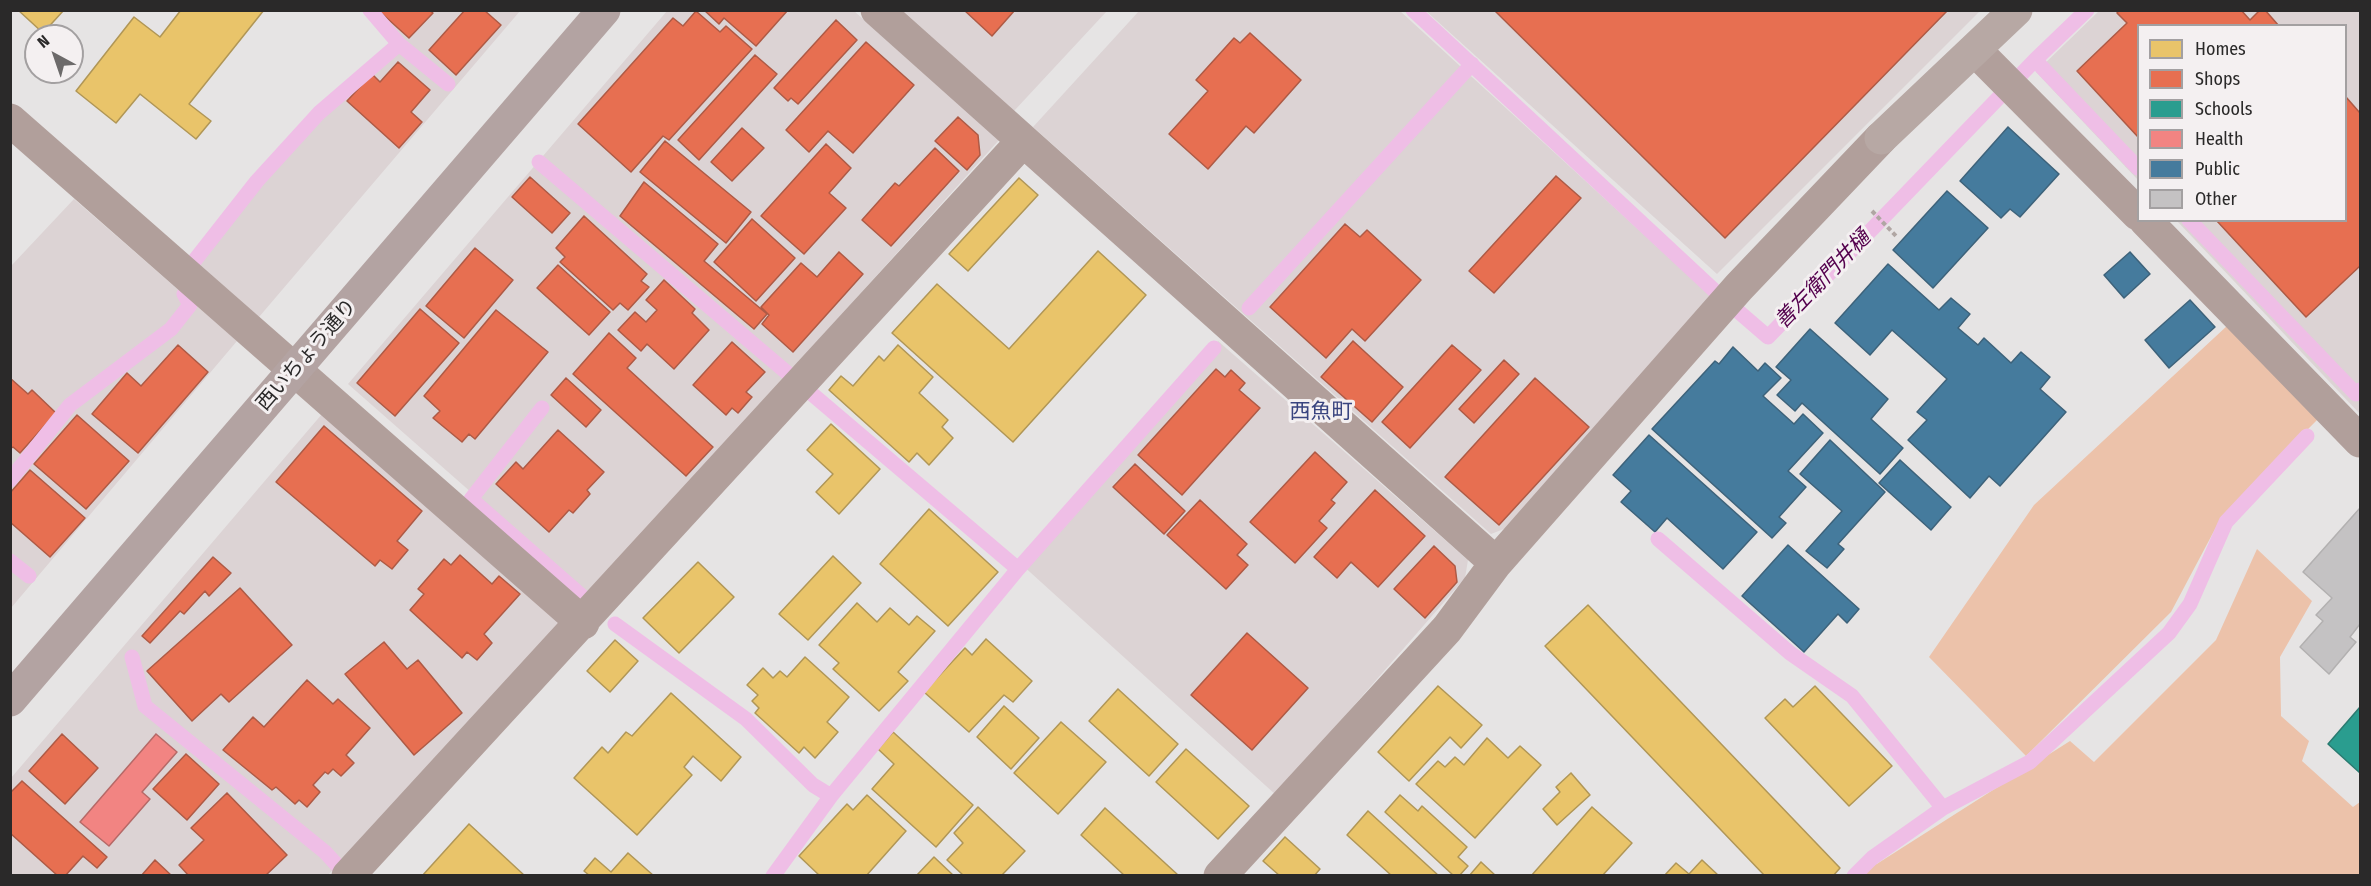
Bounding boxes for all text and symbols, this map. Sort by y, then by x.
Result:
north arrow [24,24,84,84]
legend [2137,24,2347,222]
text: N [34,31,53,52]
text: Homes [2195,38,2246,60]
text: Shops [2195,68,2240,90]
text: Schools [2195,98,2253,120]
text: Health [2195,128,2243,150]
text: Public [2195,158,2240,180]
text: Other [2195,188,2237,210]
water label: 善左衛門井樋 [1770,226,1876,334]
street label: 西いちょう通り [252,294,362,416]
district label: 西魚町 [1290,399,1352,425]

